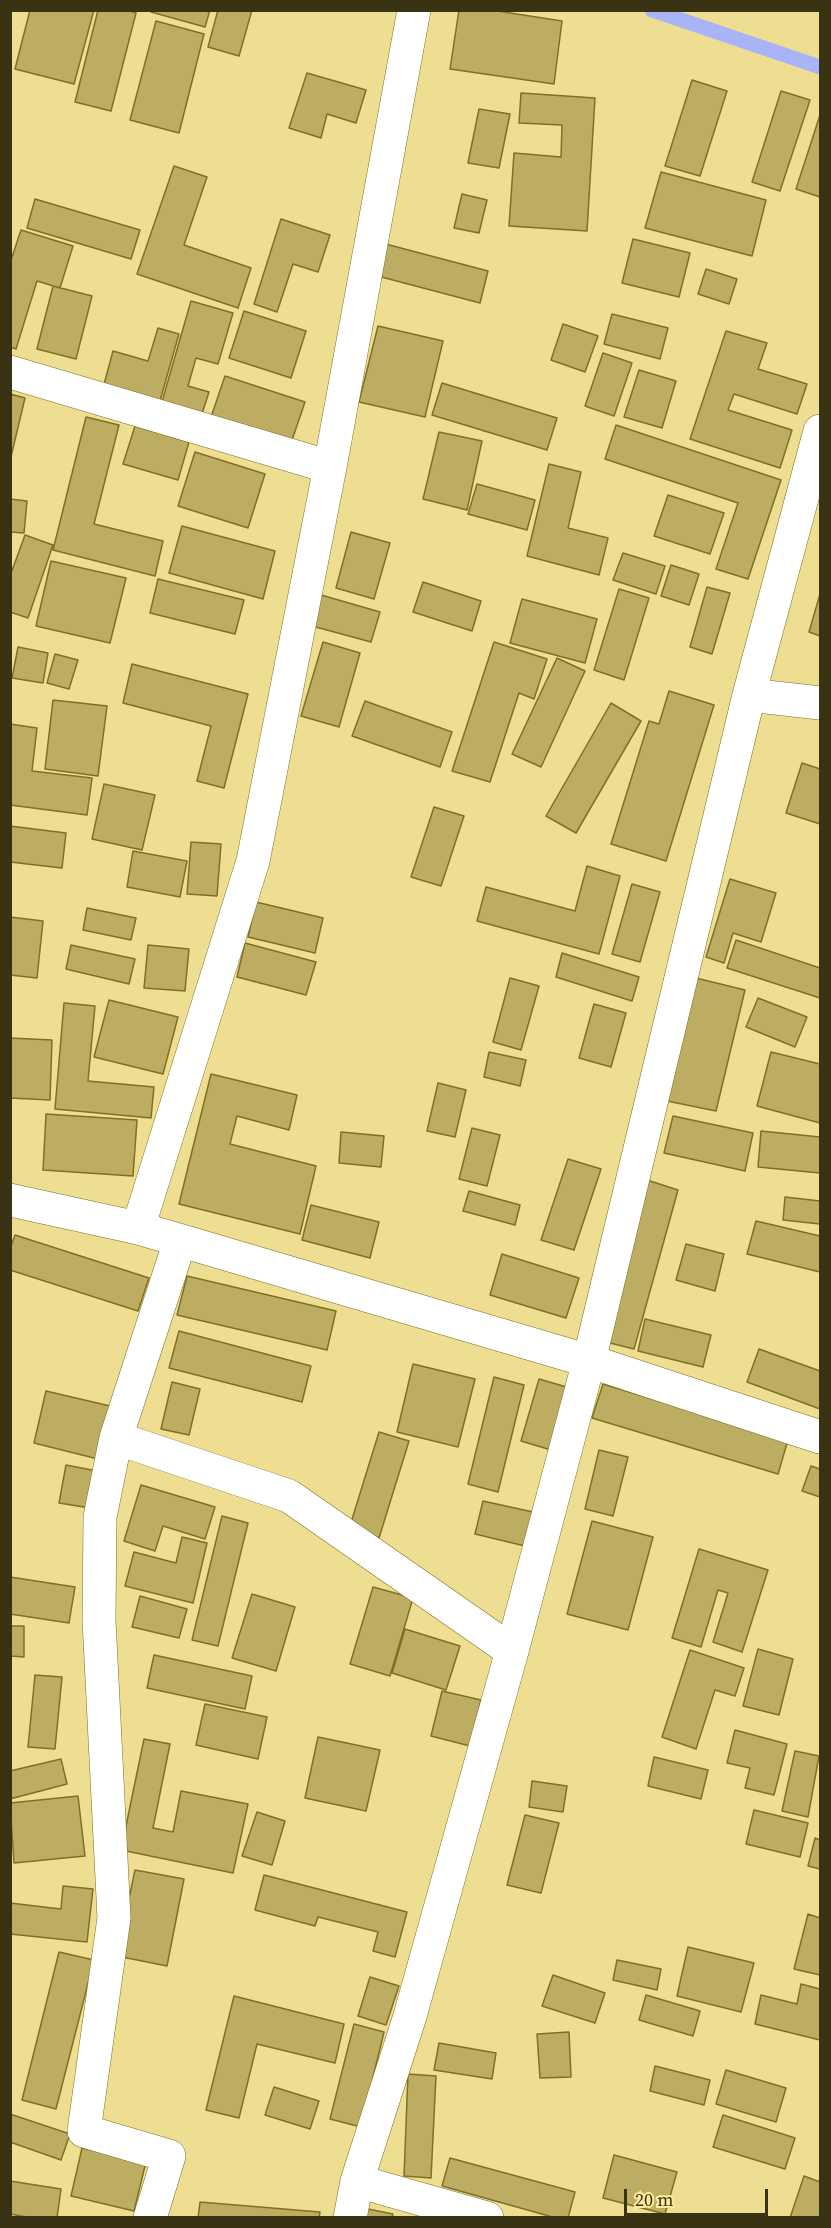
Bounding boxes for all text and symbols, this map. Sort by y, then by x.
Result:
scale bar [627,2177,771,2215]
text: 20 m [635,2187,673,2212]

